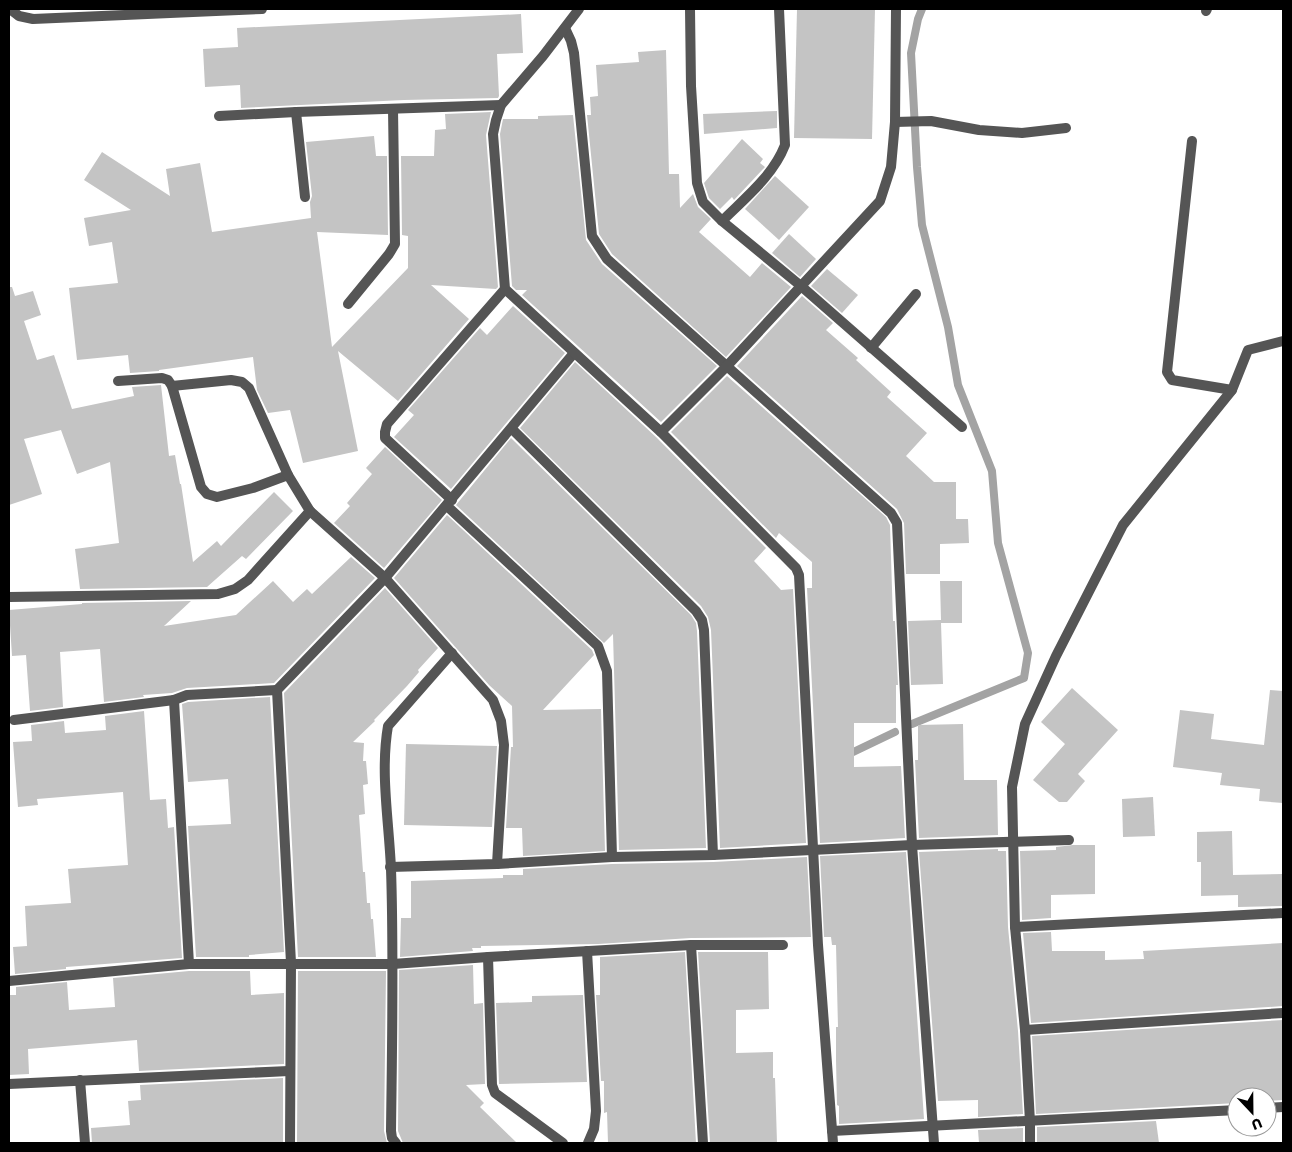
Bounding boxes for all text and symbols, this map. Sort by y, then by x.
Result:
north arrow [1227,1087,1277,1137]
text: U [1248,1113,1265,1135]

